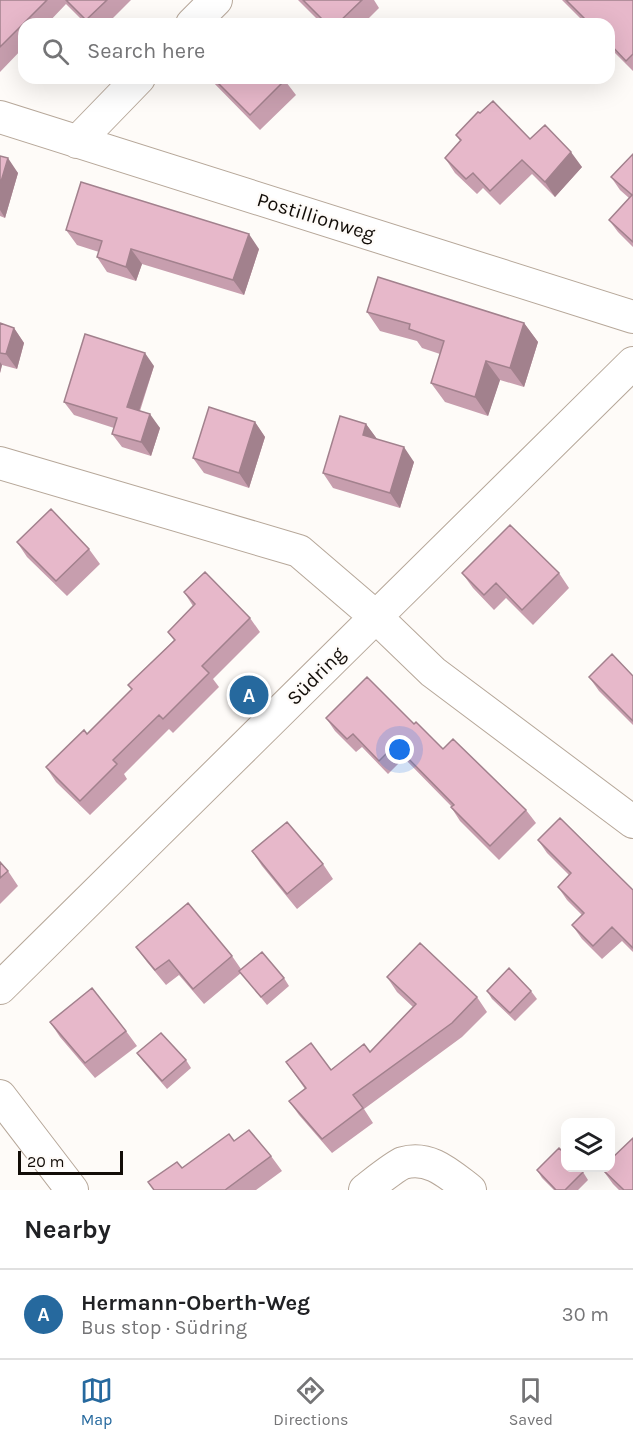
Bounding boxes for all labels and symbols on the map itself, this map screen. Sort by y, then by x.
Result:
street label: Postillionweg [254,188,378,246]
street label: Südring [282,642,350,710]
pin: A [230,672,268,718]
your location [385,735,414,764]
scale bar [18,1148,123,1176]

